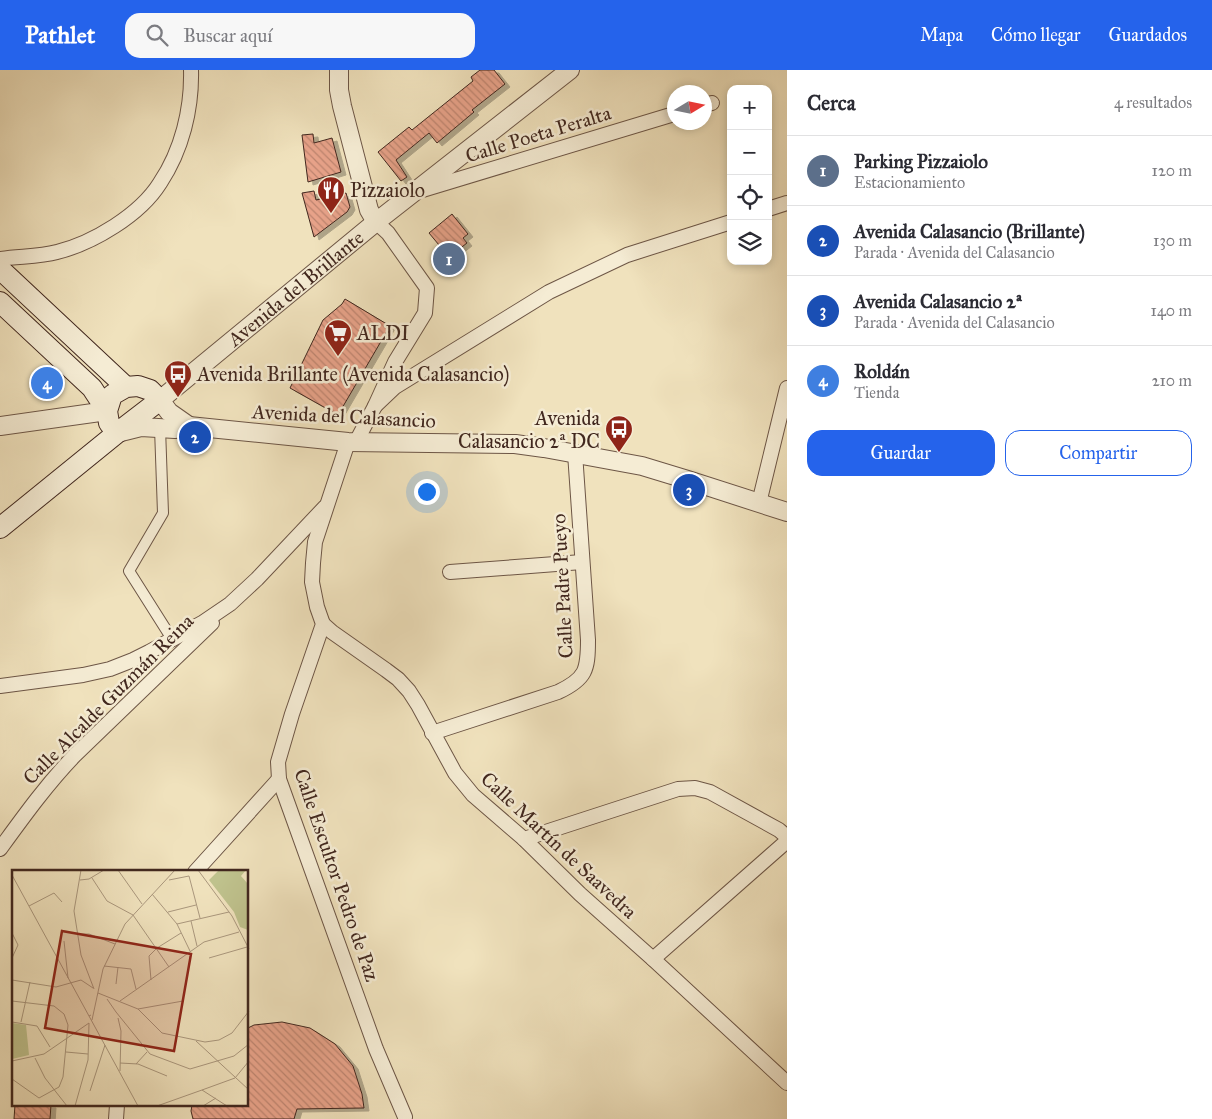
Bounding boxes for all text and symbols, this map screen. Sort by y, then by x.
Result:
search box [125,13,475,58]
text: Pathlet [25,20,95,50]
icon: search [143,21,171,49]
text: Buscar aquí [183,24,273,47]
text: Mapa [920,24,963,46]
text: Cómo llegar [991,24,1081,46]
text: Guardados [1109,24,1187,46]
north arrow [667,85,712,130]
map controls [727,85,772,265]
button: + [727,85,772,130]
text: Cerca [807,90,856,116]
text: 4 resultados [1114,93,1192,112]
street label: Calle Poeta Peralta [462,100,614,168]
button: − [727,130,772,175]
text: Parking Pizzaiolo [854,150,988,173]
text: 1 [820,161,826,180]
text: 120 m [1152,161,1192,180]
text: Estacionamiento [854,173,965,192]
restaurant icon: Pizzaiolo [316,175,346,214]
button: locate [727,175,772,220]
place label: Pizzaiolo [350,178,425,202]
button: layers [727,220,772,265]
text: Avenida Calasancio (Brillante) [854,220,1085,243]
street label: Avenida del Brillante [222,225,368,352]
text: 2 [819,231,827,250]
text: 130 m [1153,231,1192,250]
pin: 1 [433,240,465,278]
text: Parada · Avenida del Calasancio [854,243,1055,262]
text: Avenida Calasancio 2ª [854,290,1023,313]
text: 3 [820,301,826,320]
text: 140 m [1151,301,1192,320]
text: Parada · Avenida del Calasancio [854,313,1055,332]
supermarket icon: ALDI [323,318,353,357]
place label: ALDI [356,321,409,345]
bus stop icon: Avenida Brillante (Avenida Calasancio) [163,359,193,398]
text: Roldán [854,360,910,383]
place label: Avenida Brillante (Avenida Calasancio) [196,362,509,387]
pin: 4 [31,364,63,402]
text: 4 [819,371,827,390]
text: 210 m [1152,371,1192,390]
text: Tienda [854,383,899,402]
street label: Avenida del Calasancio [250,399,437,433]
place label: Avenida Calasancio 2ª DC [458,406,601,453]
bus stop icon: Avenida Calasancio 2ª DC [604,414,634,453]
pin: 2 [179,418,211,456]
button: Guardar [807,430,995,476]
button: Compartir [1005,430,1192,476]
pin: 3 [673,471,705,509]
your location [414,479,440,505]
street label: Calle Padre Pueyo [546,513,578,659]
street label: Calle Alcalde Guzmán Reina [18,608,199,789]
street label: Calle Escultor Pedro de Paz [289,766,385,984]
street label: Calle Martín de Saavedra [476,767,642,924]
inset map [12,870,249,1106]

